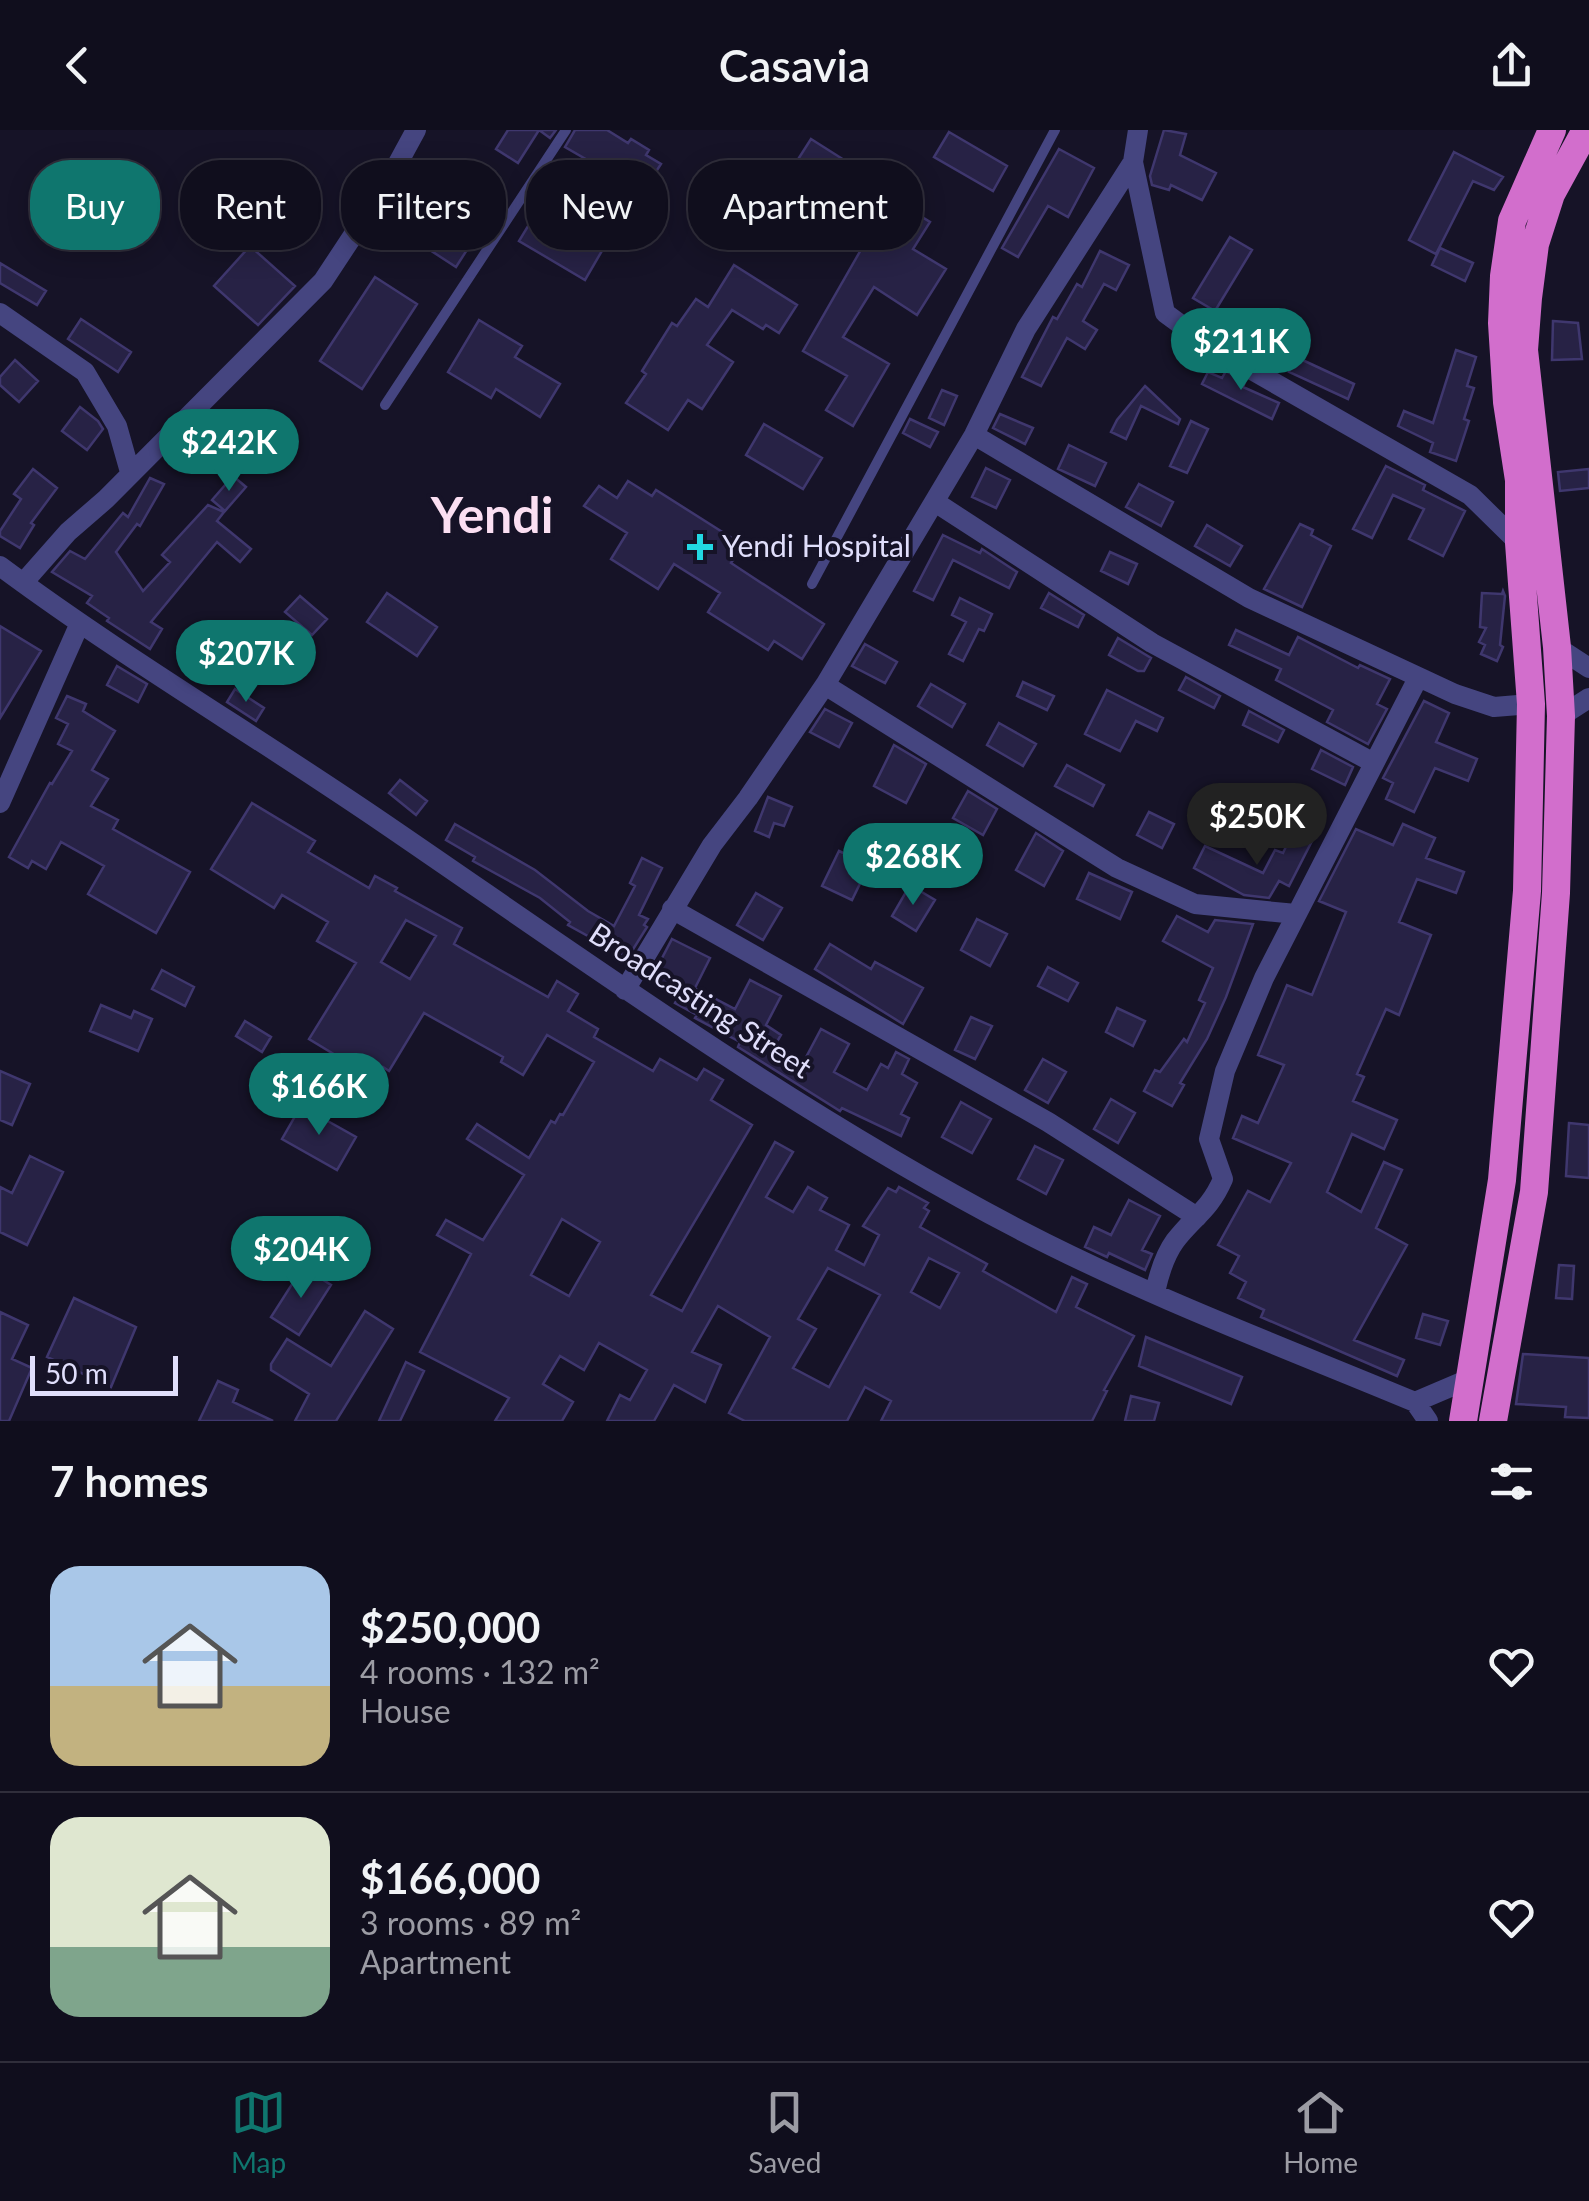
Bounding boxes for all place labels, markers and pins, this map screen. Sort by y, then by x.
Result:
pin: $211K [1171,308,1311,393]
pin: $242K [159,409,299,494]
place label: Yendi Hospital [722,527,911,563]
marker: Yendi Hospital [687,534,713,560]
pin: $207K [176,620,316,705]
pin: $250K [1187,783,1327,868]
pin: $268K [843,823,983,908]
pin: $166K [249,1053,389,1138]
pin: $204K [231,1216,371,1301]

